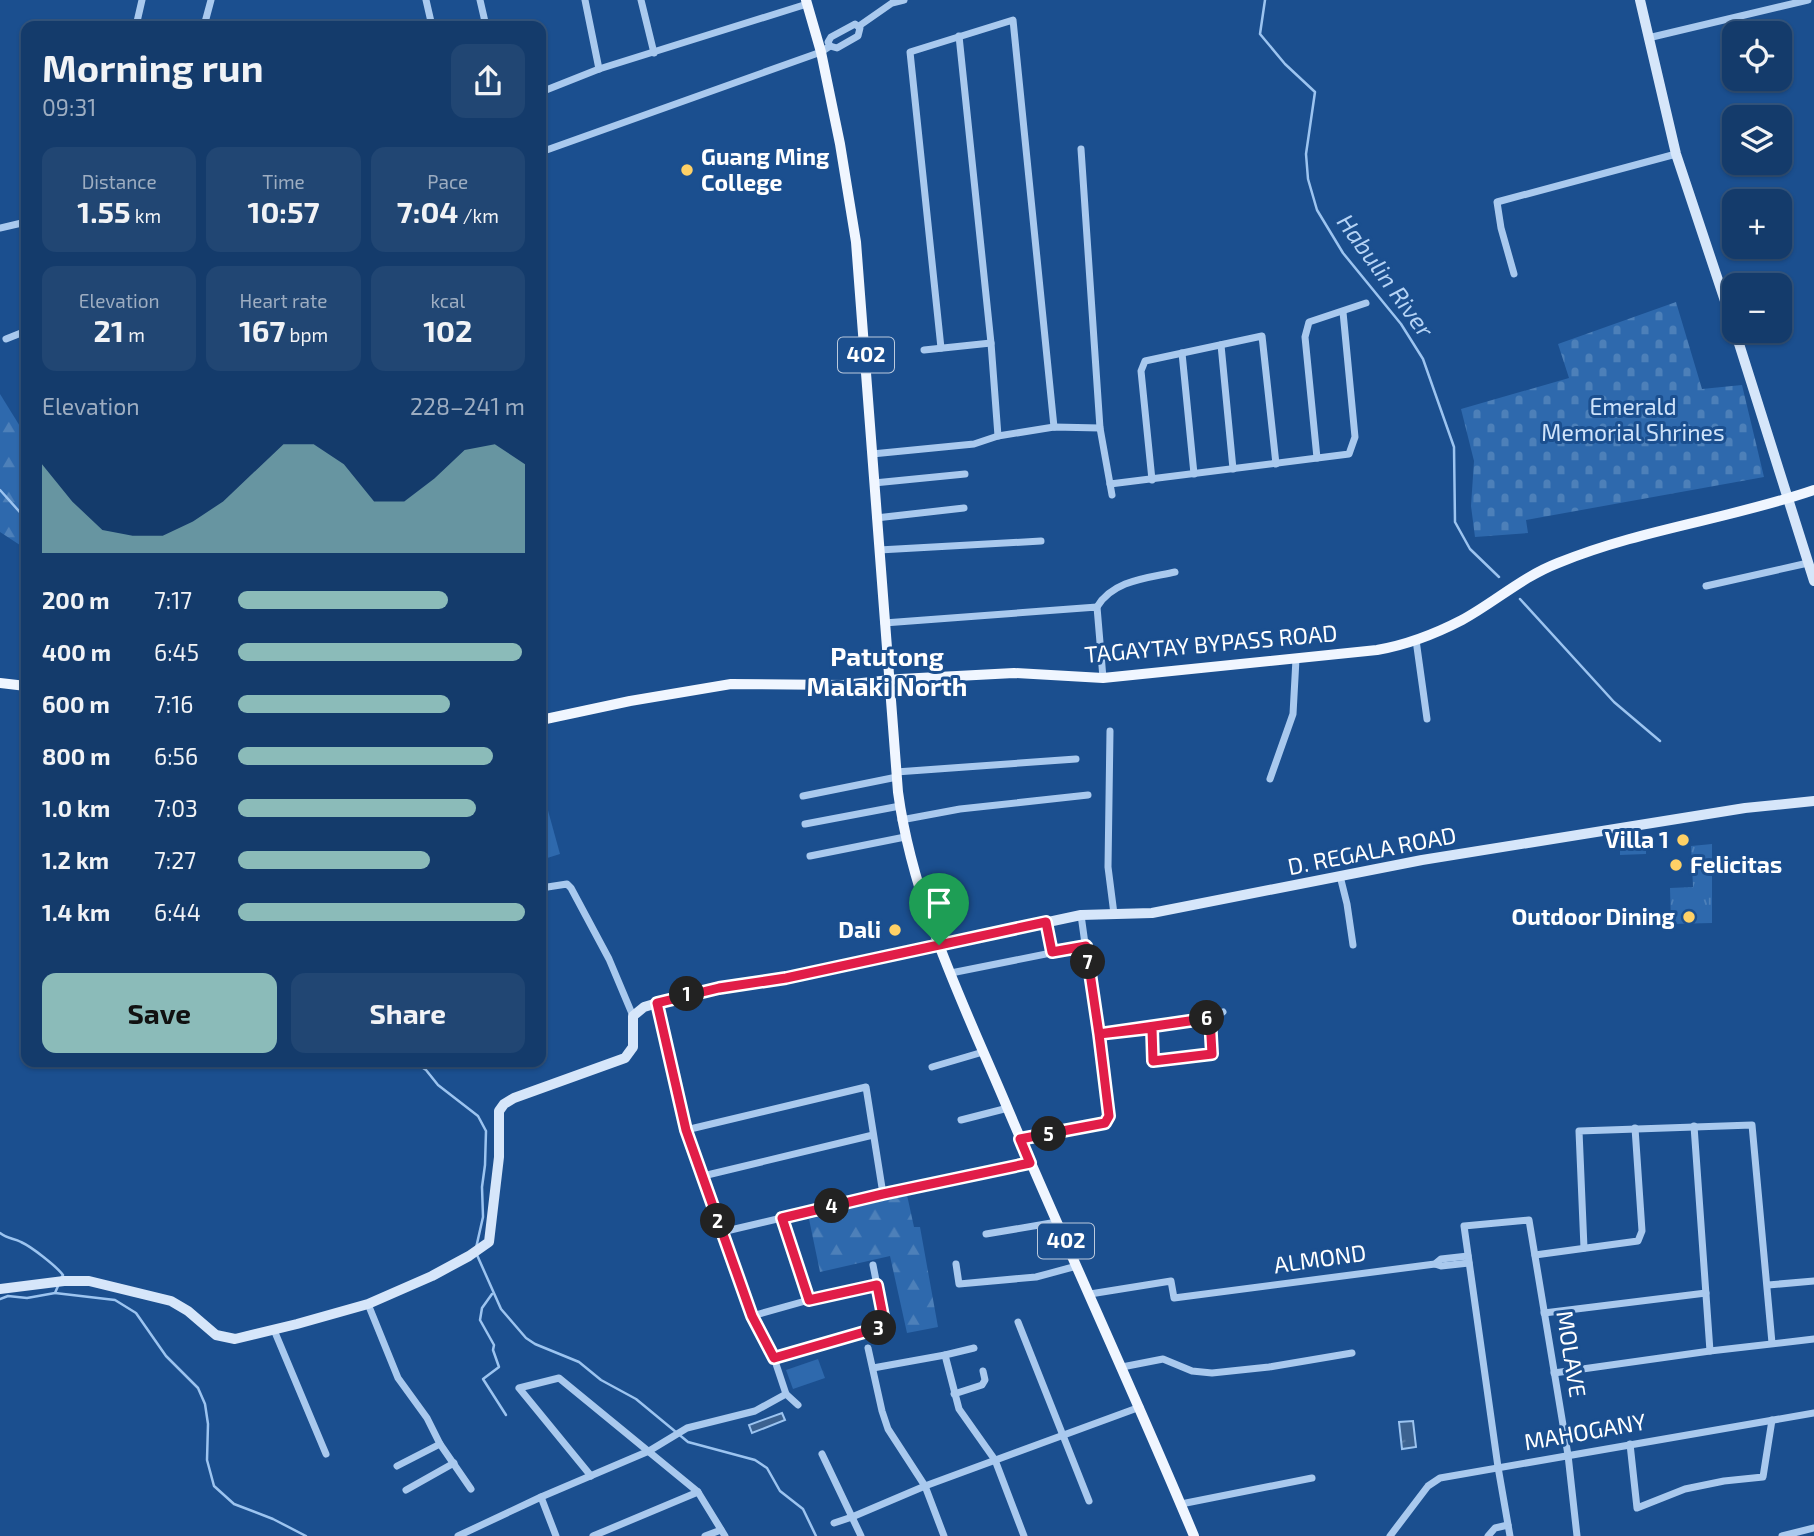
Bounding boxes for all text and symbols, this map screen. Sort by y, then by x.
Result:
map controls [1722,21,1792,343]
button: locate [1722,21,1792,91]
text: Morning run [42,44,263,90]
button: share [451,44,525,118]
text: 09:31 [42,93,96,121]
button: layers [1722,105,1792,175]
place label: Guang Ming College [701,142,830,196]
marker: Guang Ming College [679,162,695,178]
text: Distance [82,170,157,193]
text: Time [262,170,305,193]
text: Pace [427,170,468,193]
button: + [1722,189,1792,259]
text: 1.55 [77,193,131,229]
text: 10:57 [247,193,319,229]
text: 7:04 [397,193,458,229]
text: km [131,204,161,227]
text: /km [458,204,499,227]
water label: Habulin River [1332,208,1441,343]
button: − [1722,273,1792,343]
text: Elevation [79,289,159,312]
text: Heart rate [240,289,327,312]
text: kcal [430,289,465,312]
text: 21 [94,312,124,348]
text: 167 [239,312,285,348]
text: 102 [423,312,472,348]
text: m [124,323,145,346]
text: bpm [285,323,328,346]
road number: 402 [838,338,894,372]
text: Elevation [42,392,140,420]
text: 228–241 m [410,392,525,420]
park label: Emerald Memorial Shrines [1541,392,1725,446]
text: 200 m [42,586,110,614]
text: 7:17 [154,586,192,614]
street label: TAGAYTAY BYPASS ROAD [1083,618,1338,668]
text: 400 m [42,638,111,666]
text: 6:45 [154,638,199,666]
district label: Patutong Malaki North [807,640,967,701]
text: 600 m [42,690,110,718]
text: 7:16 [154,690,194,718]
text: 800 m [42,742,111,770]
text: 6:56 [154,742,198,770]
text: 1.0 km [42,794,110,822]
text: 7:03 [154,794,198,822]
street label: D. REGALA ROAD [1285,820,1458,880]
place label: Villa 1 [1605,825,1669,853]
marker: Villa 1 [1675,832,1691,848]
text: 1.2 km [42,846,109,874]
text: 7:27 [154,846,196,874]
place label: Felicitas [1690,850,1782,878]
marker: Felicitas [1668,857,1684,873]
pin [909,873,969,945]
icon: arrive [920,884,958,922]
text: 1.4 km [42,898,110,926]
text: 6:44 [154,898,201,926]
place label: Outdoor Dining [1511,902,1676,930]
marker: Outdoor Dining [1681,909,1697,925]
place label: Dali [838,915,881,943]
marker: Dali [887,922,903,938]
pin: 7 [1070,944,1106,979]
text: 7 [1082,950,1093,973]
button: Save [42,973,277,1053]
button: Share [291,973,525,1053]
pin: 1 [670,976,704,1012]
text: 1 [682,982,691,1005]
pin: 6 [1190,1000,1224,1036]
text: 6 [1201,1006,1212,1029]
pin: 5 [1032,1116,1066,1152]
text: 5 [1043,1122,1054,1145]
pin: 4 [814,1188,850,1224]
text: 4 [825,1194,838,1217]
pin: 2 [700,1204,736,1238]
text: 2 [712,1209,723,1232]
road number: 402 [1038,1224,1094,1258]
street label: ALMOND [1272,1238,1368,1278]
street label: MOLAVE [1551,1308,1593,1399]
pin: 3 [862,1310,896,1346]
text: 3 [873,1316,884,1339]
street label: MAHOGANY [1522,1407,1648,1456]

